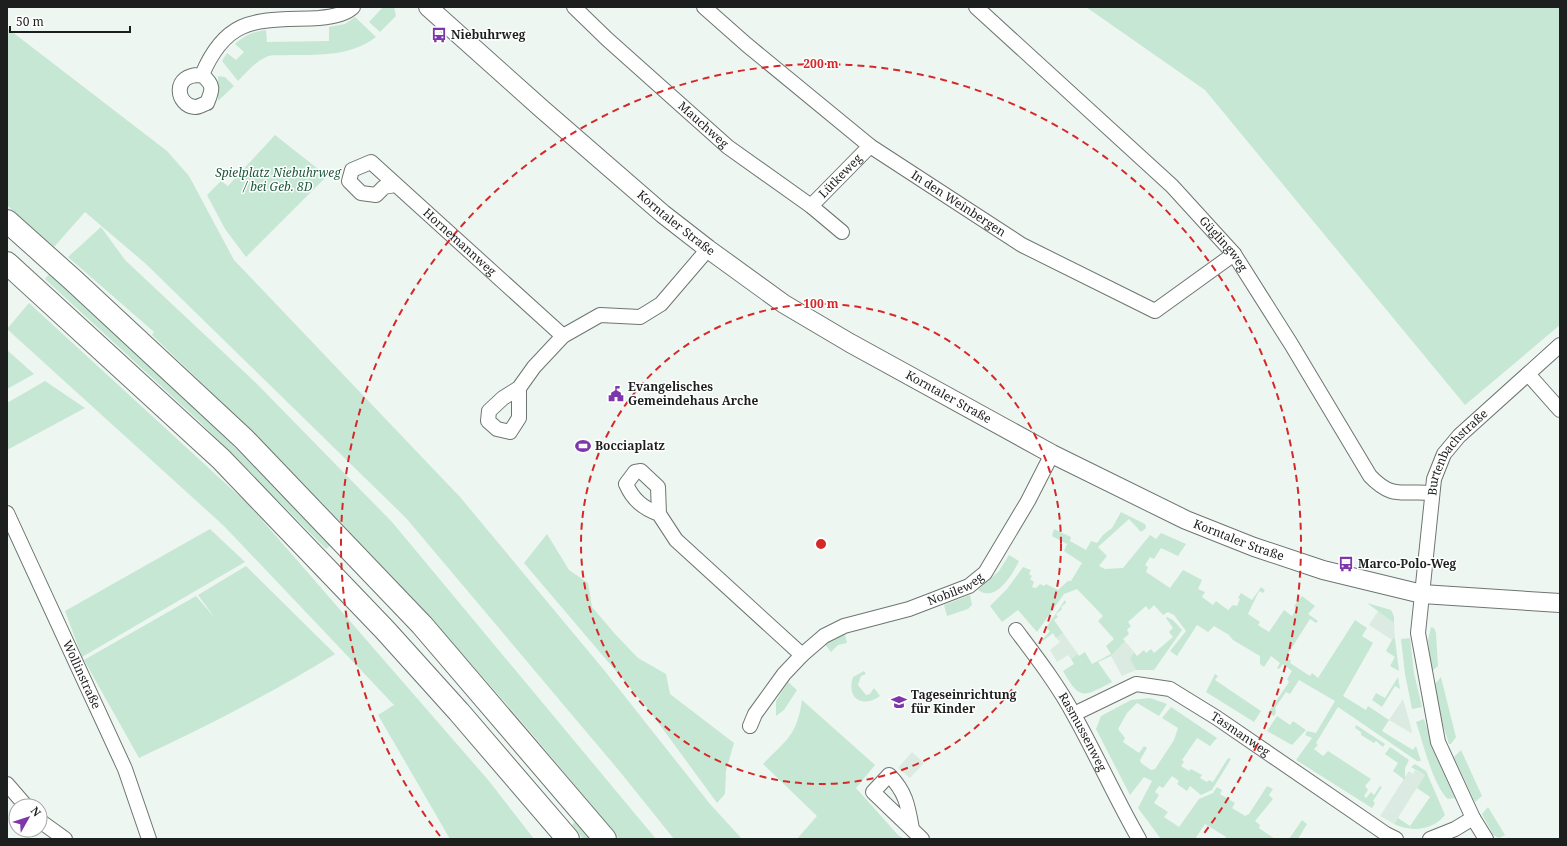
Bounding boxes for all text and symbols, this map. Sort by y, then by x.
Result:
scale bar [10,8,130,34]
text: 50 m [16,13,44,30]
bus stop icon: Niebuhrweg [430,26,448,44]
place label: Niebuhrweg [451,26,526,43]
text: 200 m [803,55,839,72]
street label: Mauchweg [675,97,733,152]
street label: Lütkeweg [814,149,866,202]
park label: Spielplatz Niebuhrweg / bei Geb. 8D [215,164,342,195]
street label: In den Weinbergen [908,166,1010,240]
street label: Korntaler Straße [634,186,719,259]
street label: Hornemannweg [420,204,500,280]
street label: Güglingweg [1196,212,1252,275]
text: 100 m [803,295,839,312]
street label: Korntaler Straße [903,366,995,427]
place label: Evangelisches Gemeindehaus Arche [628,378,758,409]
public building icon: Evangelisches Gemeindehaus Arche [607,385,625,403]
street label: Burtenbachstraße [1423,405,1491,496]
sports icon: Bocciaplatz [574,437,592,455]
place label: Bocciaplatz [595,437,665,454]
street label: Korntaler Straße [1191,515,1286,564]
centre of rings [814,537,828,551]
bus stop icon: Marco-Polo-Weg [1337,555,1355,573]
place label: Marco-Polo-Weg [1358,555,1457,572]
street label: Nobileweg [925,568,988,609]
street label: Wollinstraße [59,637,105,712]
place label: Tageseinrichtung für Kinder [911,686,1017,717]
street label: Rasmussenweg [1055,689,1111,775]
school or university icon: Tageseinrichtung für Kinder [890,693,908,711]
street label: Tasmanweg [1208,707,1274,760]
north arrow [8,798,48,838]
text: N [28,803,45,820]

